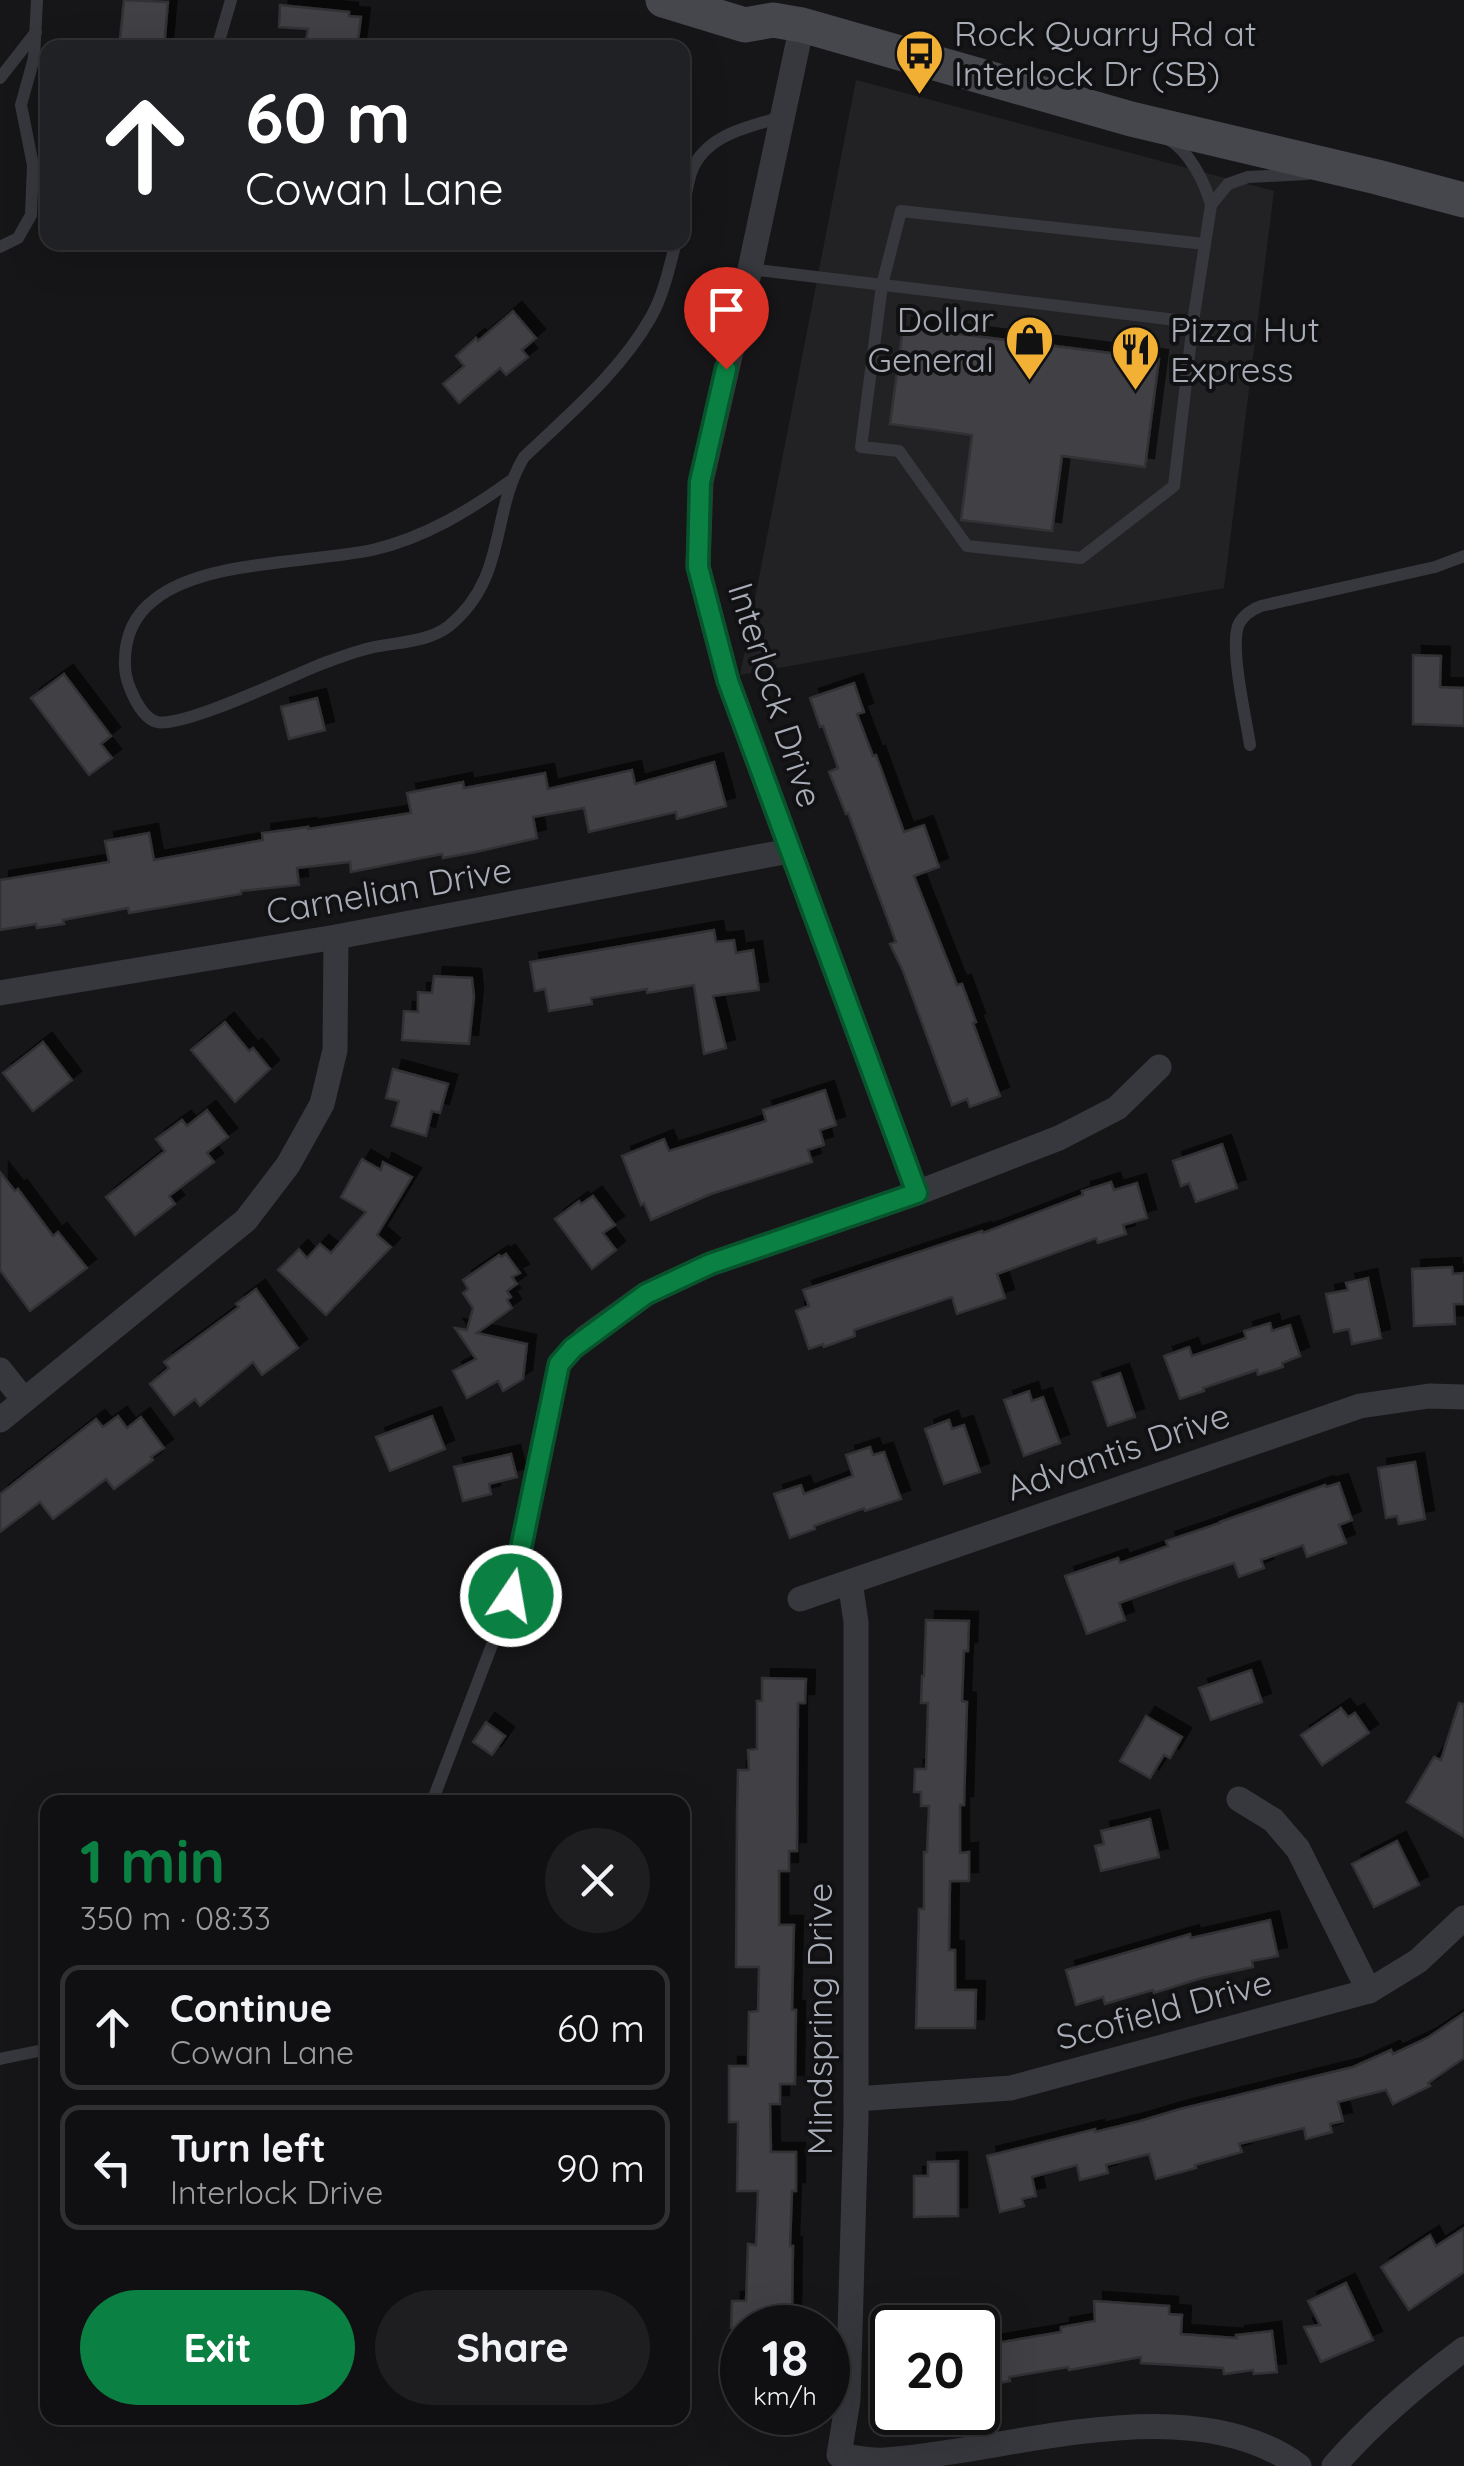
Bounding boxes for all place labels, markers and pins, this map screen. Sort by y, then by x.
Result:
place label: Rock Quarry Rd at Interlock Dr (SB) [954,11,1257,95]
bus stop icon: Rock Quarry Rd at Interlock Dr (SB) [893,28,945,96]
pin [684,267,769,370]
place label: Dollar General [868,297,994,381]
place label: Pizza Hut Express [1170,307,1320,391]
shop icon: Dollar General [1003,314,1055,382]
restaurant icon: Pizza Hut Express [1109,324,1161,392]

